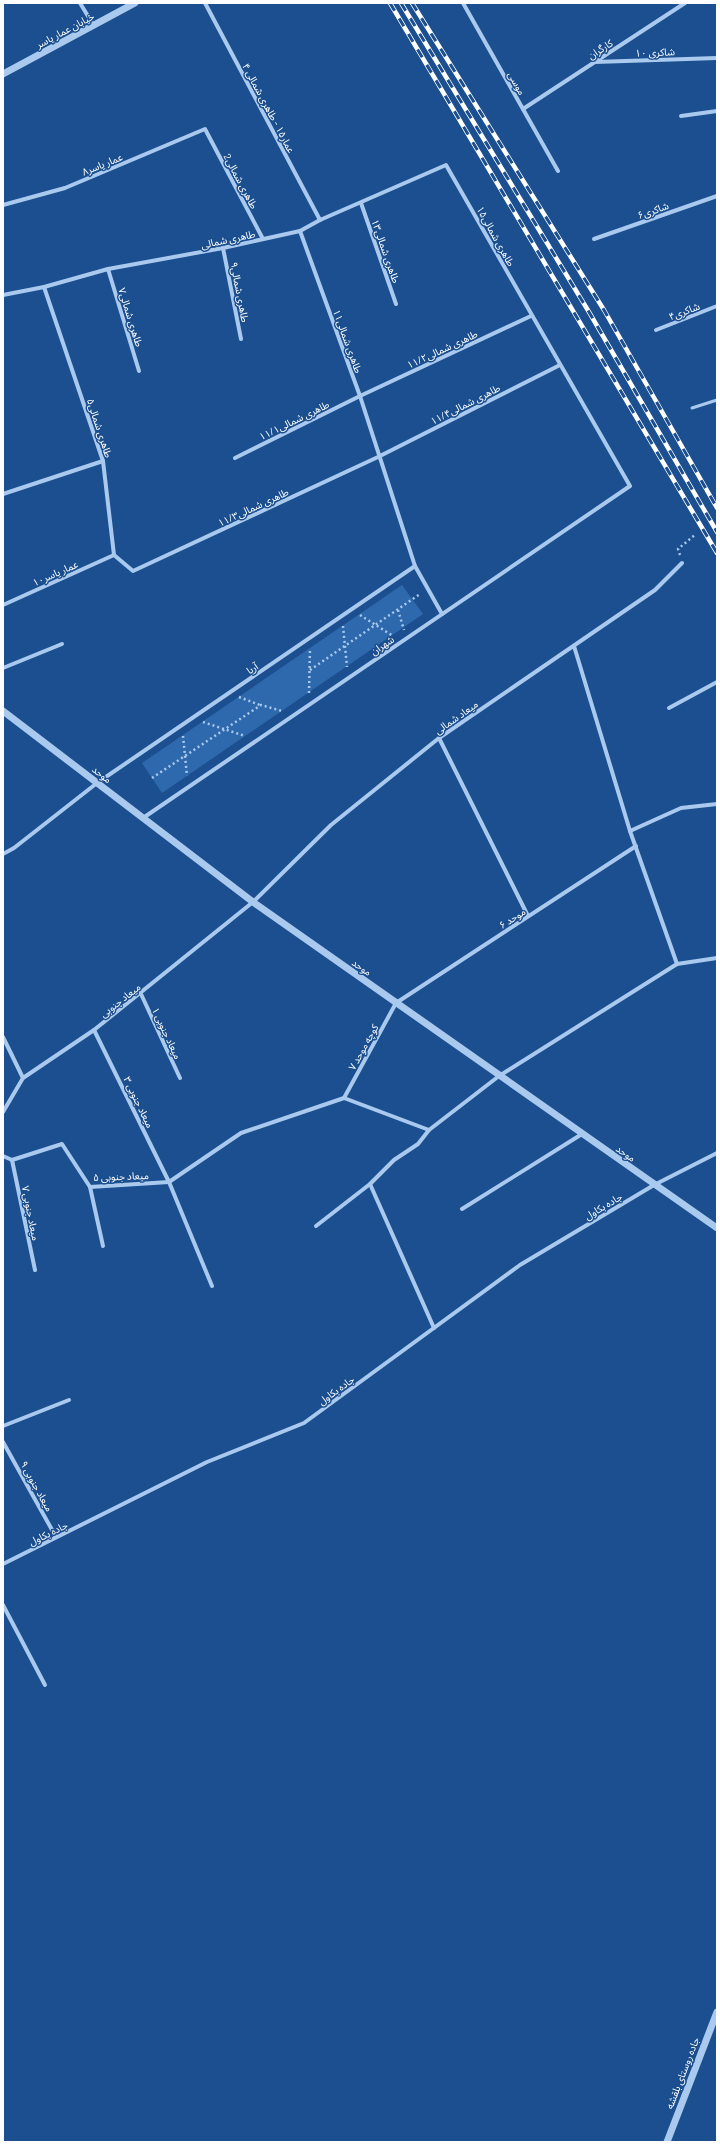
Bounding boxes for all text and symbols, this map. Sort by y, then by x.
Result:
street label: خیابان عمار یاسر [33,10,97,52]
street label: کارگران [585,36,616,62]
street label: شاکری ۱۰ [635,45,675,60]
street label: عمار۱۵ - طاهری شمالی ۴ [239,61,298,155]
street label: موسی [505,69,528,97]
street label: عمار یاسر۸ [80,150,124,179]
street label: طاهری شمالی2 [221,151,261,211]
street label: شاکری۶ [636,199,671,222]
street label: طاهری شمالی۱۵ [474,204,518,269]
street label: طاهری شمالی۱۳ [368,217,403,285]
street label: طاهری شمالی [200,227,257,252]
street label: طاهری شمالی۹ [227,261,252,324]
street label: طاهری شمالی۷ [115,286,146,349]
street label: شاکری۴ [667,300,702,323]
street label: طاهری شمالی۱۱ [330,307,365,375]
street label: طاهری شمالی۱۱/۲ [405,327,480,372]
street label: طاهری شمالی۱۱/۴ [428,381,503,428]
street label: طاهری شمالی۵ [84,397,115,459]
street label: طاهری شمالی۱۱/۱ [257,398,332,443]
street label: طاهری شمالی۱۱/۳ [216,485,291,530]
street label: عمار یاسر۱۰ [30,558,80,589]
street label: شهران [368,633,397,658]
street label: آریا [244,659,262,677]
street label: میعاد شمالی [432,698,480,736]
street label: موحد [89,763,114,786]
street label: موحد ۶ [497,905,528,932]
street label: موحد [349,956,374,979]
street label: میعاد جنوبی [97,981,143,1020]
street label: میعاد جنوبی ۱ [149,1005,184,1061]
street label: کوچه موحد ۷ [346,1021,382,1072]
street label: میعاد جنوبی ۳ [120,1074,157,1130]
street label: موحد [613,1142,638,1165]
street label: میعاد جنوبی ۵ [93,1169,149,1184]
street label: میعاد جنوبی ۷ [19,1185,42,1242]
street label: جاده بکاول [582,1190,625,1223]
street label: جاده بکاول [316,1373,357,1408]
street label: میعاد جنوبی ۹ [17,1459,56,1514]
street label: جاده بکاول [27,1518,70,1548]
street label: جاده روستای بلقشه [663,2035,702,2111]

